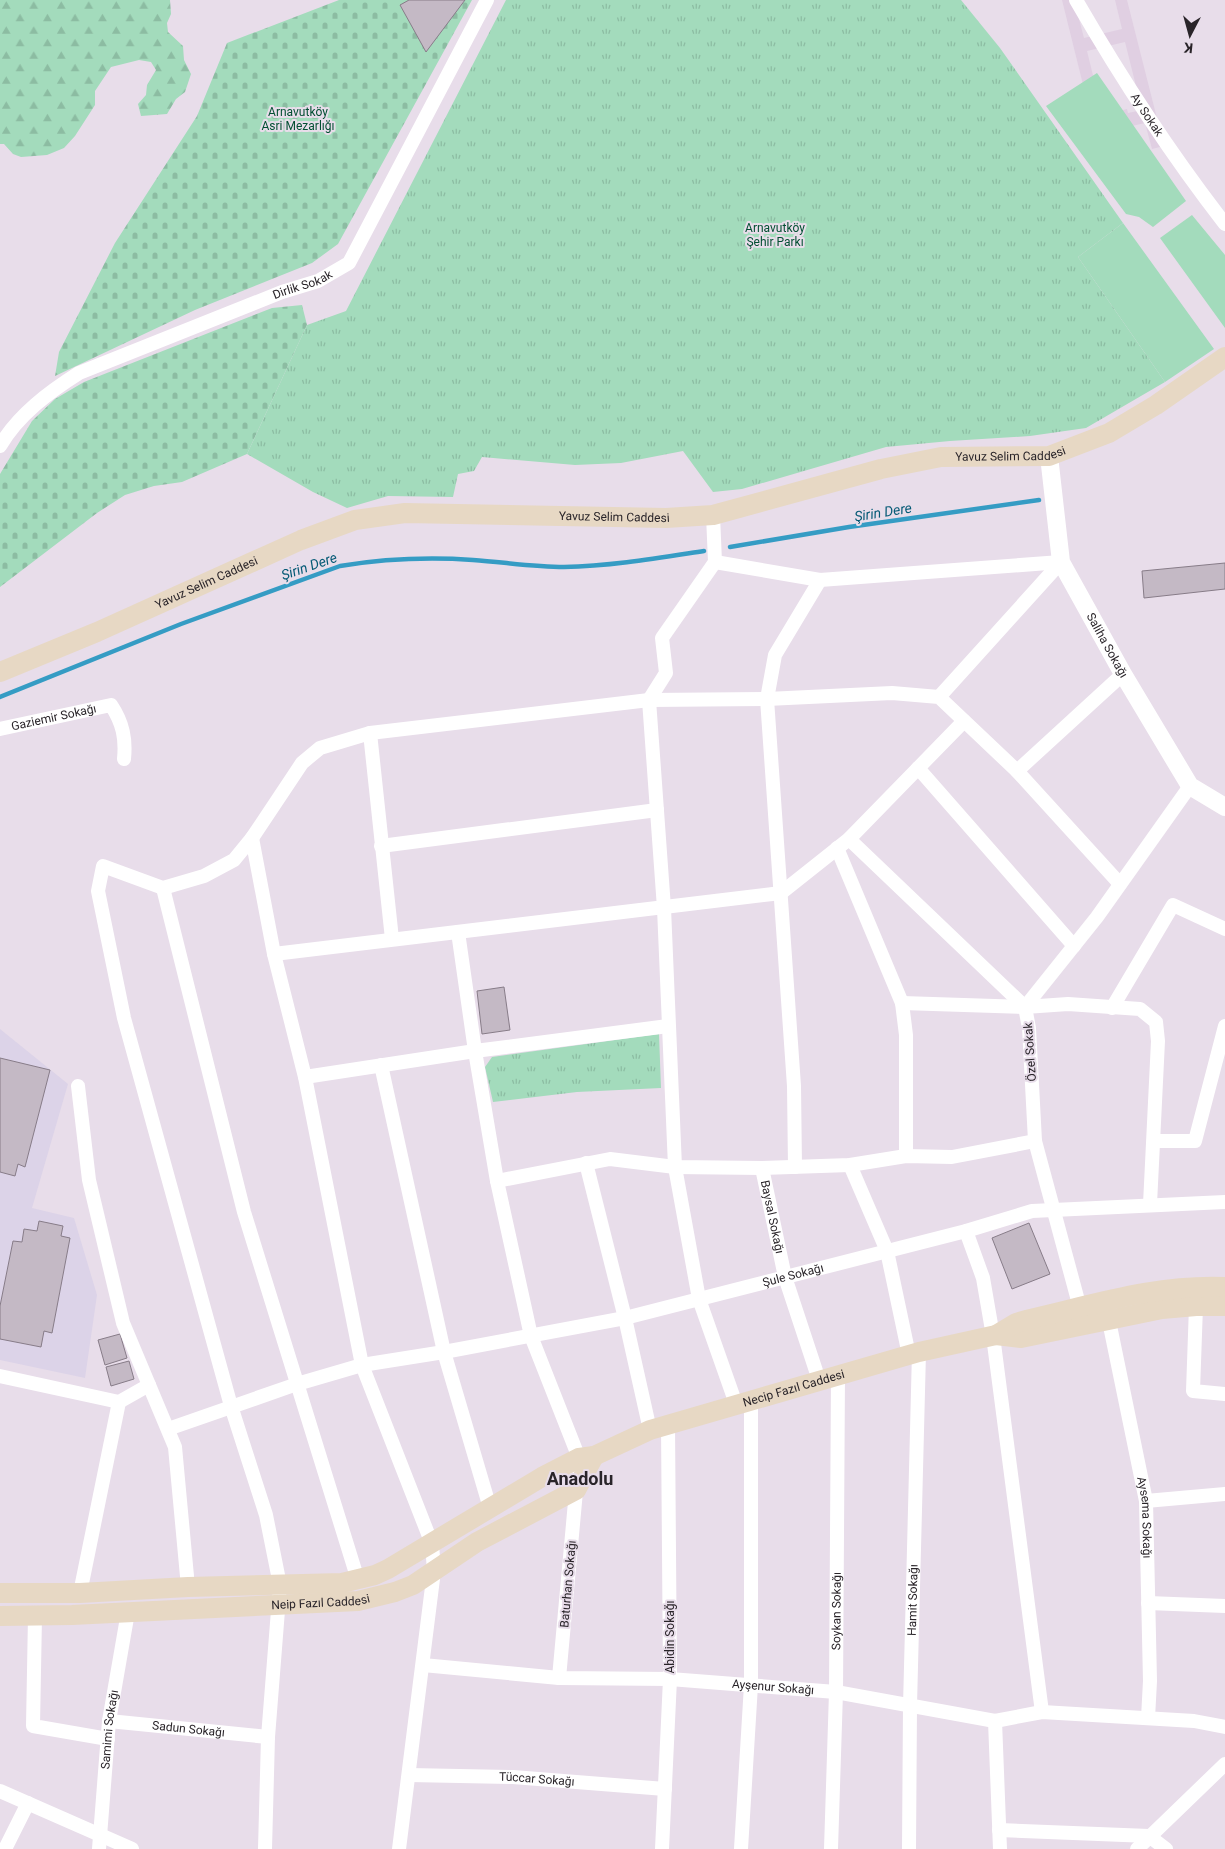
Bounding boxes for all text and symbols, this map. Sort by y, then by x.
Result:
north arrow [1165,10,1215,60]
text: K [1183,39,1194,56]
street label: Ay Sokak [1128,91,1167,140]
park label: Arnavutköy Asri Mezarlığı [262,105,334,133]
park label: Arnavutköy Şehir Parkı [745,221,805,249]
street label: Dirlik Sokak [271,267,336,302]
street label: Yavuz Selim Caddesi [955,443,1068,464]
water label: Şirin Dere [853,500,913,524]
street label: Yavuz Selim Caddesi [559,509,670,525]
water label: Şirin Dere [279,549,339,583]
street label: Yavuz Selim Caddesi [153,553,260,612]
street label: Saliha Sokağı [1084,611,1131,680]
street label: Gaziemir Sokağı [10,701,98,733]
street label: Özel Sokak [1020,1021,1039,1082]
street label: Baysal Sokağı [758,1179,787,1255]
street label: Şule Sokağı [761,1261,825,1290]
street label: Necip Fazıl Caddesi [741,1367,846,1410]
district label: Anadolu [547,1468,613,1489]
street label: Aysema Sokağı [1134,1475,1154,1558]
street label: Baturhan Sokağı [557,1540,579,1628]
street label: Hamit Sokağı [905,1564,921,1636]
street label: Soykan Sokağı [829,1572,844,1650]
street label: Neip Fazıl Caddesi [271,1591,371,1612]
street label: Abidin Sokağı [663,1600,677,1674]
street label: Ayşenur Sokağı [731,1677,815,1697]
street label: Samimi Sokağı [98,1689,121,1770]
street label: Sadun Sokağı [152,1718,226,1740]
street label: Tüccar Sokağı [499,1770,575,1789]

